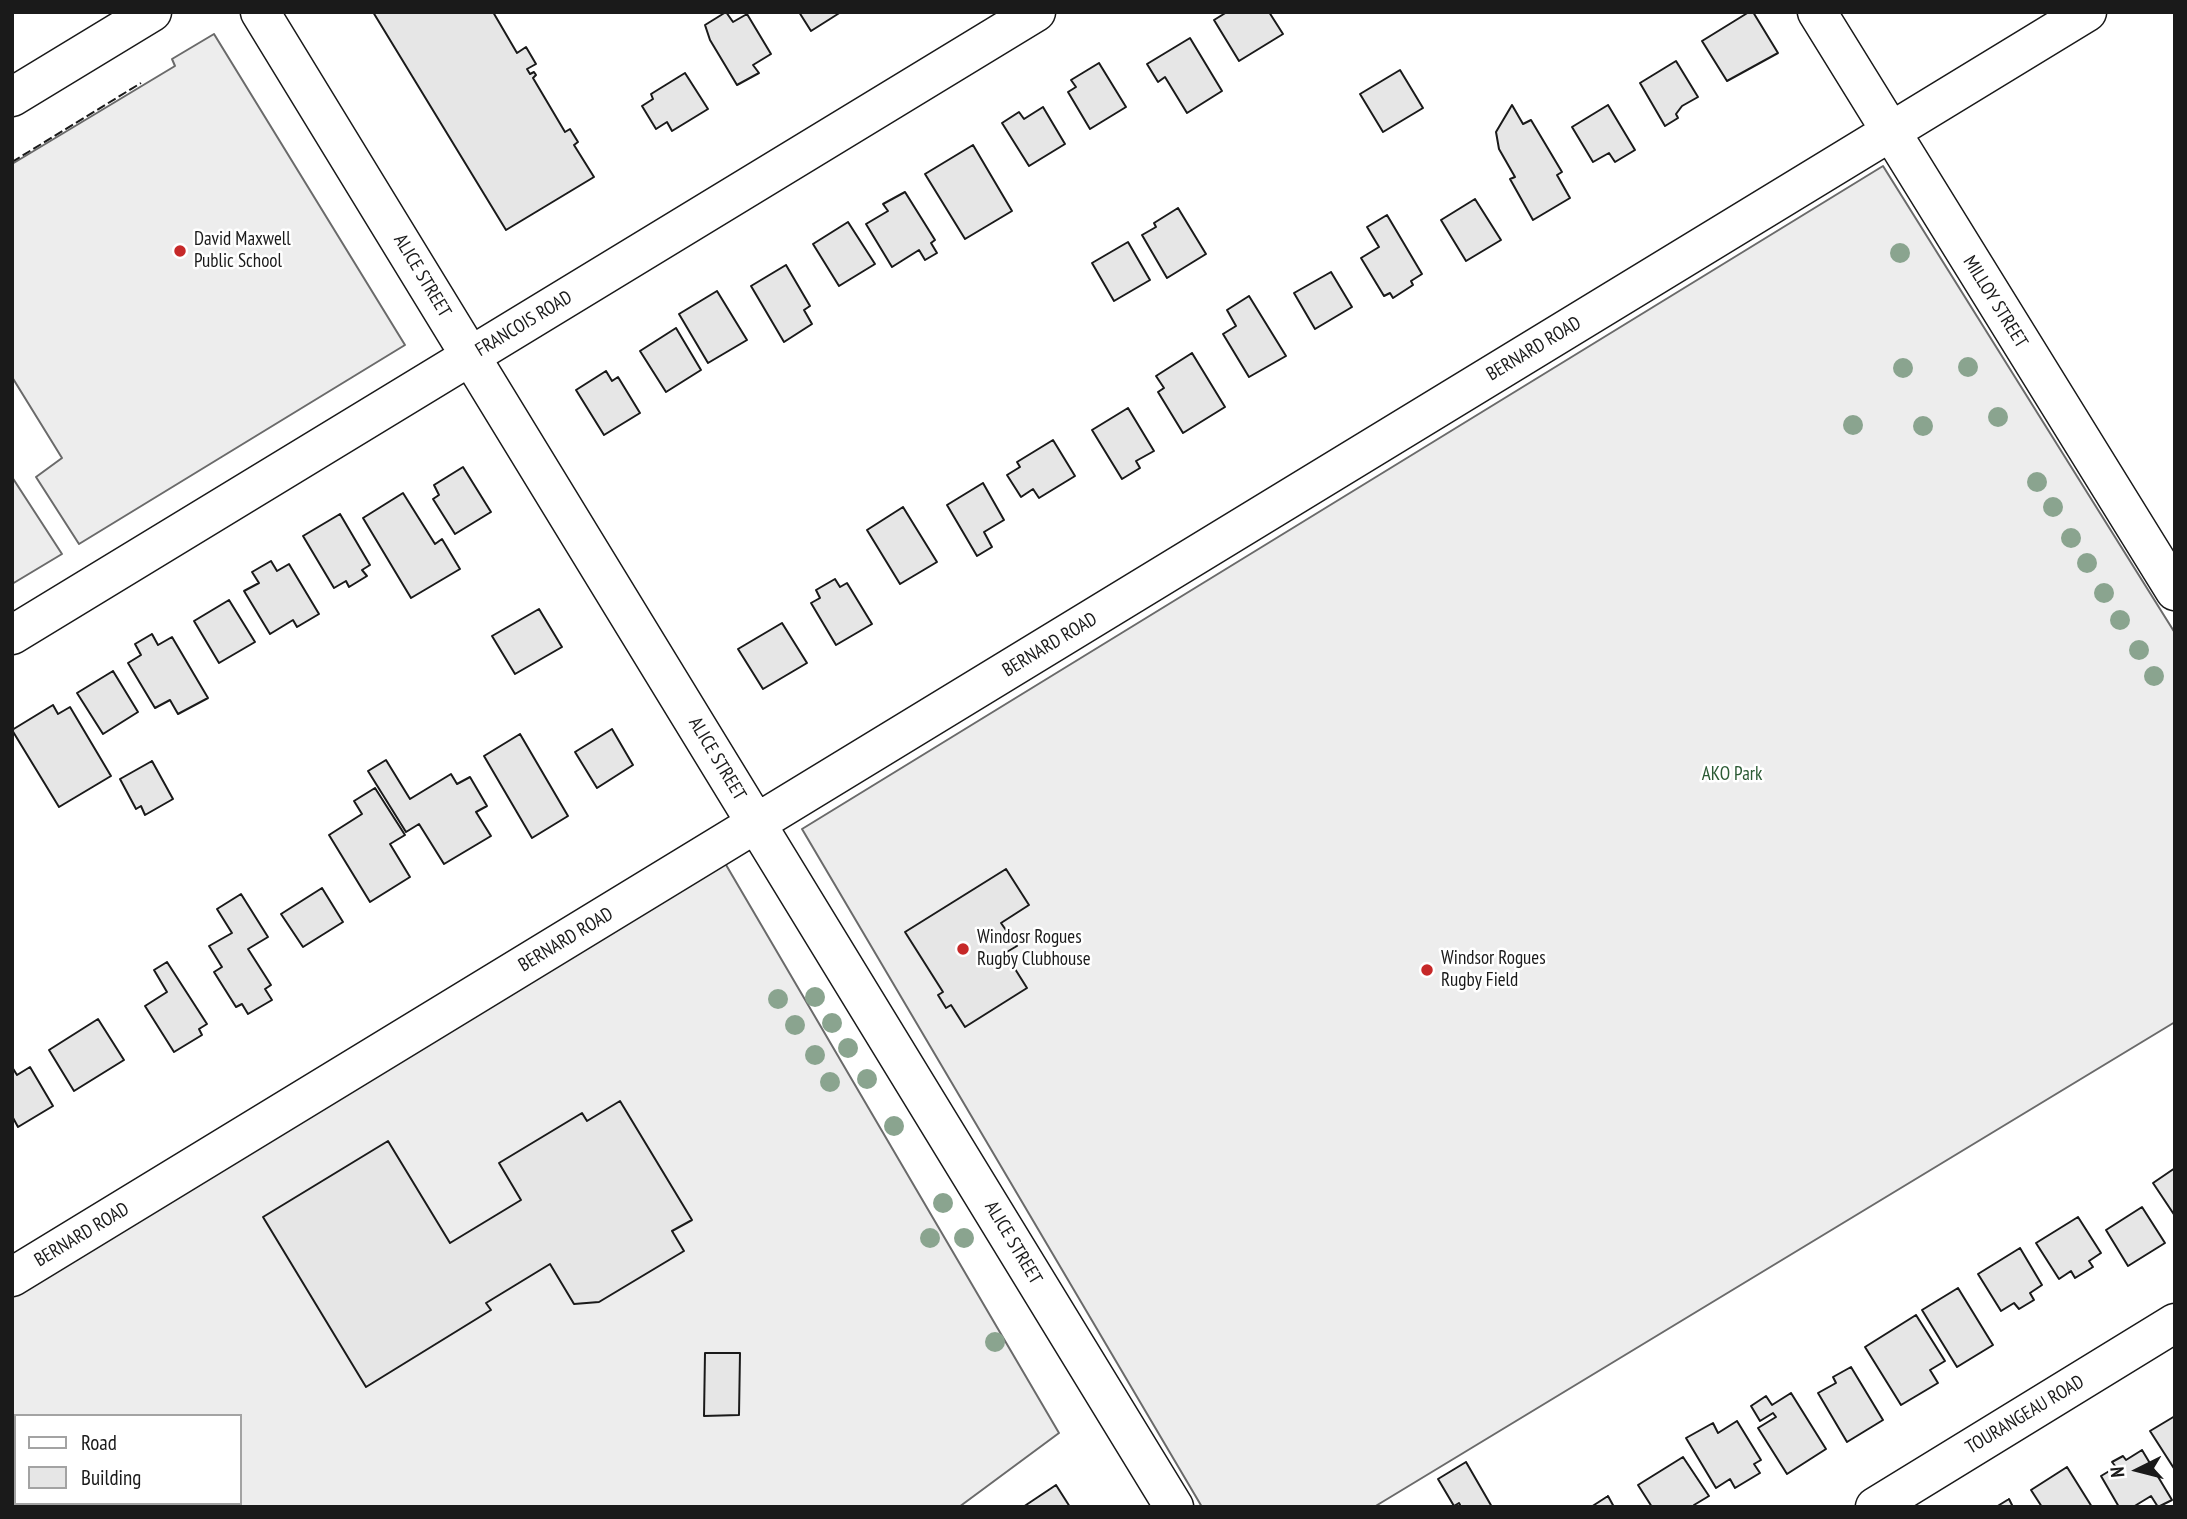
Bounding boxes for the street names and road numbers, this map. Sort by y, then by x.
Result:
street label: ALICE STREET [388,230,456,322]
street label: MILLOY STREET [1958,252,2032,352]
street label: FRANCOIS ROAD [472,286,576,362]
street label: BERNARD ROAD [1483,312,1585,386]
street label: BERNARD ROAD [999,608,1101,682]
street label: ALICE STREET [683,713,751,805]
street label: BERNARD ROAD [515,903,617,977]
street label: ALICE STREET [979,1197,1047,1289]
street label: BERNARD ROAD [31,1198,133,1272]
street label: TOURANGEAU ROAD [1962,1371,2088,1459]

